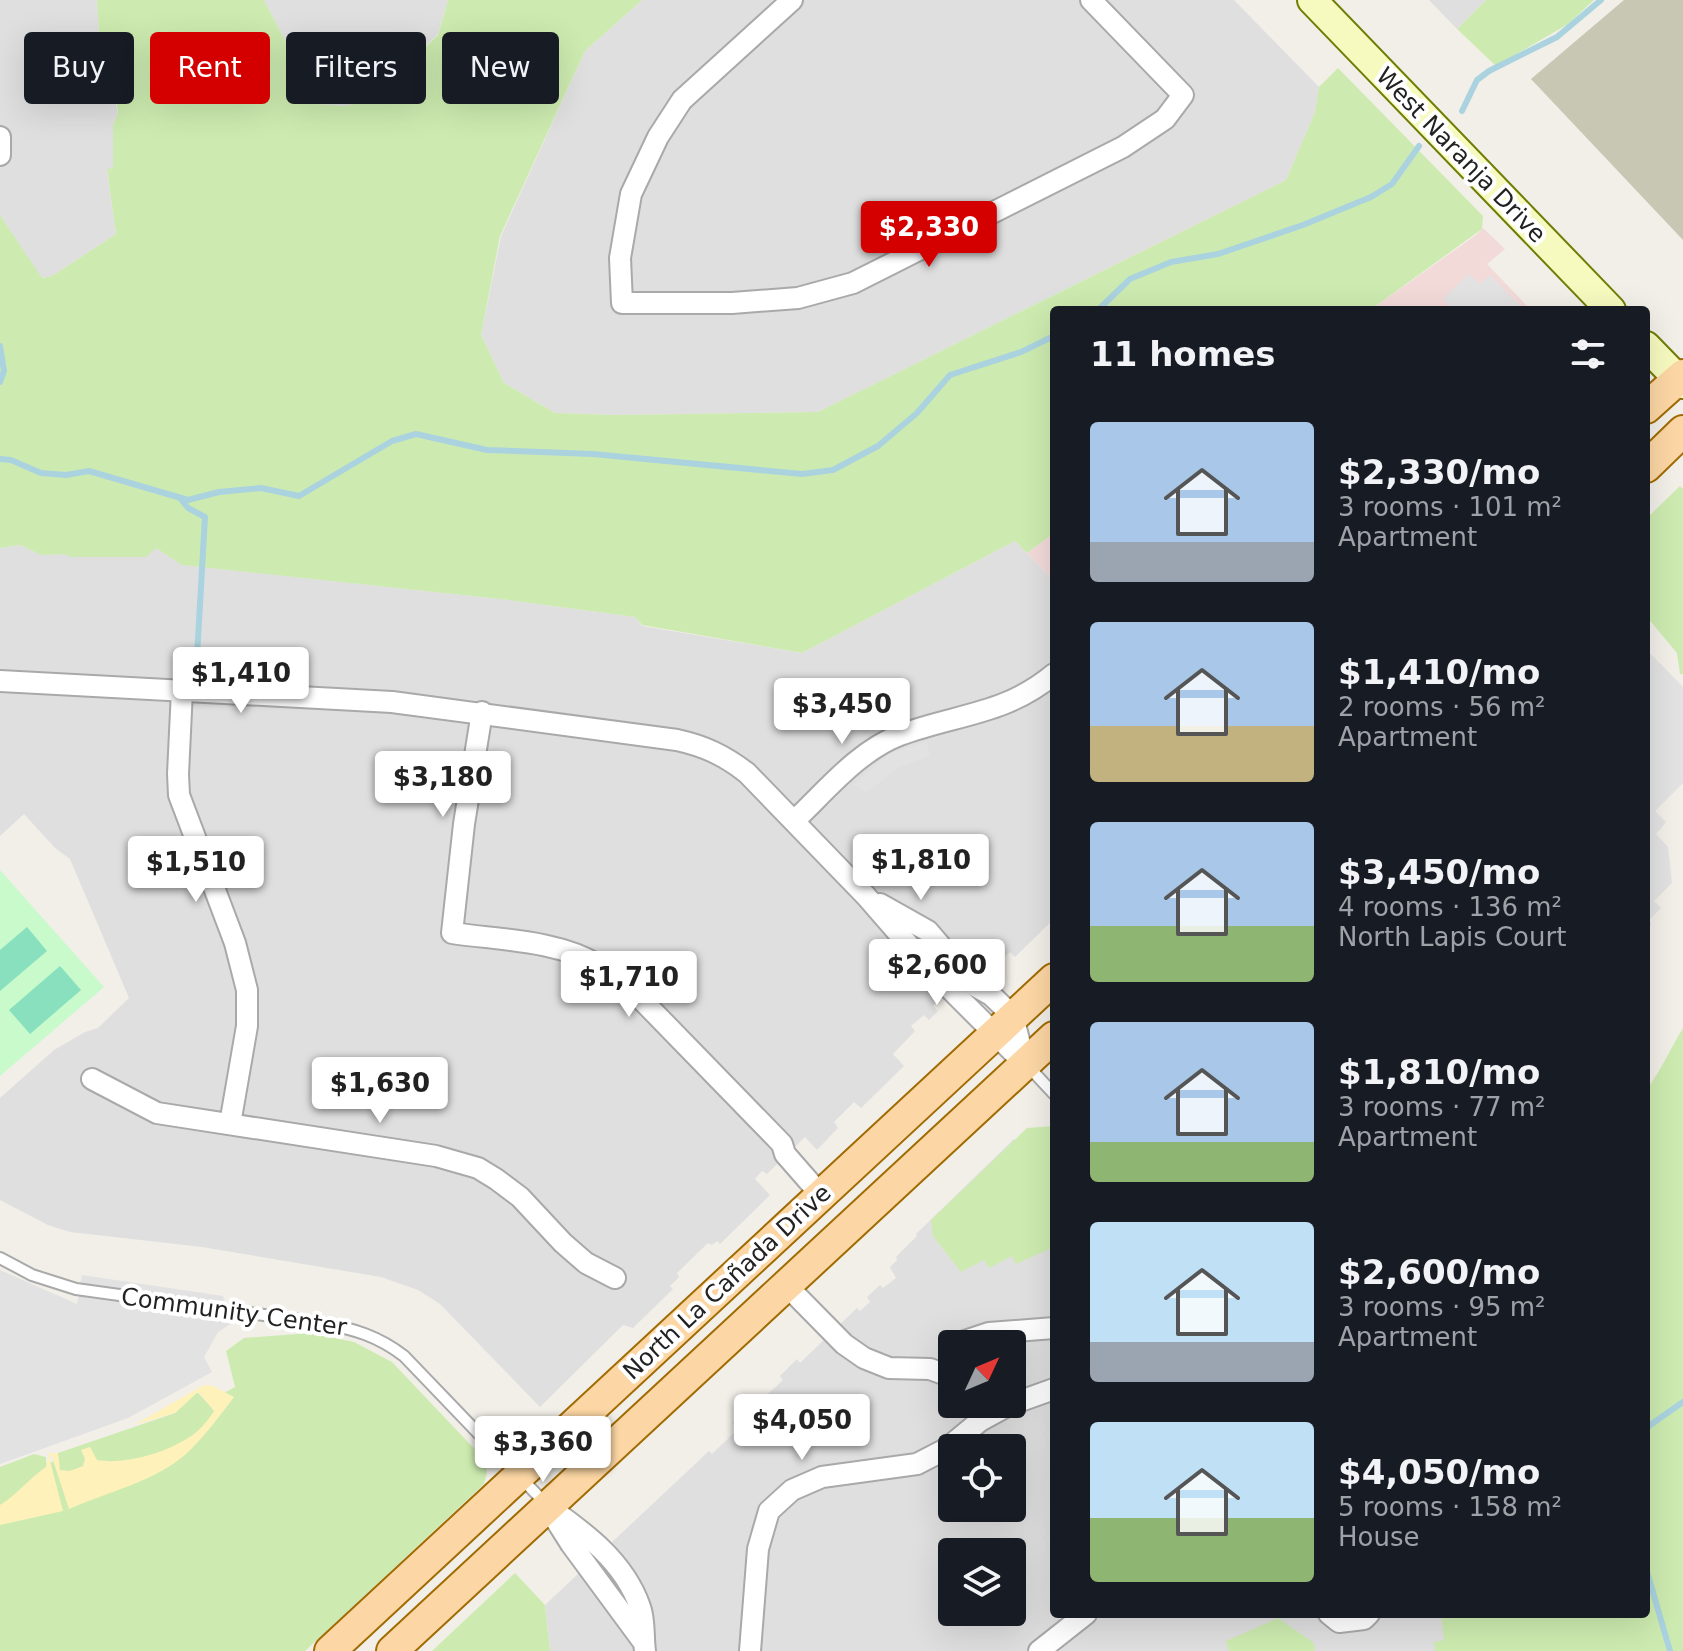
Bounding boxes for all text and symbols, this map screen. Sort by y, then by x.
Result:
chip: Buy [24,32,134,104]
chip: Rent [150,32,270,104]
chip: Filters [286,32,426,104]
chip: New [442,32,559,104]
street label: West Naranja Drive [1370,62,1552,248]
pin: $2,330 [864,201,994,269]
text: $2,330 [879,212,979,242]
icon: filters [1566,332,1610,376]
text: 11 homes [1090,334,1275,374]
text: $2,330/mo [1338,452,1540,492]
icon: home [1154,454,1250,550]
text: 3 rooms · 101 m² [1338,492,1562,522]
text: Apartment [1338,522,1477,552]
pin: $1,410 [176,647,306,715]
text: $1,410/mo [1338,652,1540,692]
icon: home [1154,654,1250,750]
text: $1,410 [191,658,291,688]
pin: $3,450 [777,678,907,746]
text: $3,450 [792,689,892,719]
text: 2 rooms · 56 m² [1338,692,1546,722]
text: Apartment [1338,722,1477,752]
pin: $3,180 [378,751,508,819]
text: $3,180 [393,762,493,792]
pin: $1,810 [856,834,986,902]
pin: $1,510 [131,836,261,904]
text: $1,810 [871,845,971,875]
text: $1,510 [146,847,246,877]
text: $3,450/mo [1338,852,1540,892]
icon: home [1154,854,1250,950]
text: 4 rooms · 136 m² [1338,892,1562,922]
text: North Lapis Court [1338,922,1566,952]
pin: $2,600 [872,939,1002,1007]
text: $2,600 [887,950,987,980]
pin: $1,710 [564,951,694,1019]
text: $1,710 [579,962,679,992]
text: $1,810/mo [1338,1052,1540,1092]
icon: home [1154,1054,1250,1150]
pin: $1,630 [315,1057,445,1125]
text: $1,630 [330,1068,430,1098]
text: 3 rooms · 77 m² [1338,1092,1546,1122]
text: Apartment [1338,1122,1477,1152]
street label: North La Cañada Drive [617,1179,837,1385]
text: $2,600/mo [1338,1252,1540,1292]
icon: home [1154,1254,1250,1350]
street label: Community Center [120,1282,349,1342]
text: 3 rooms · 95 m² [1338,1292,1546,1322]
text: Apartment [1338,1322,1477,1352]
north arrow [938,1330,1026,1418]
map controls [938,1330,1026,1626]
pin: $4,050 [737,1394,867,1462]
text: $4,050 [752,1405,852,1435]
pin: $3,360 [478,1416,608,1484]
text: $3,360 [493,1427,593,1457]
button: locate [938,1434,1026,1522]
text: $4,050/mo [1338,1452,1540,1492]
icon: home [1154,1454,1250,1550]
text: 5 rooms · 158 m² [1338,1492,1562,1522]
text: House [1338,1522,1419,1552]
button: layers [938,1538,1026,1626]

